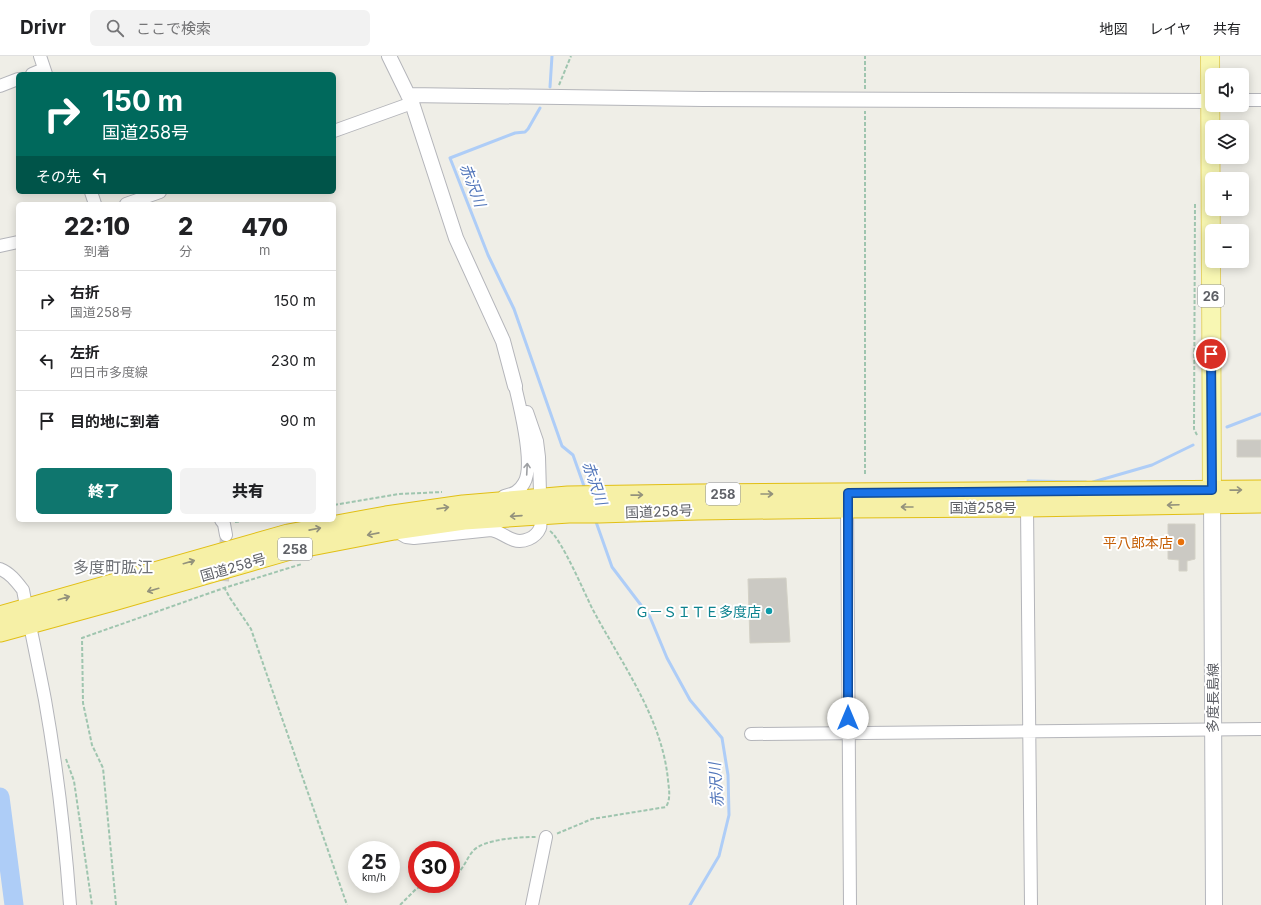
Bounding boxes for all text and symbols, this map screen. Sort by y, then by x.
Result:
search box [90,10,370,46]
text: Drivr [20,16,66,39]
icon: search [104,17,126,39]
text: ここで検索 [136,19,211,38]
text: 地図 [1099,20,1127,37]
text: レイヤ [1149,20,1191,37]
text: 共有 [1213,20,1241,37]
map controls [1205,68,1249,268]
button: sound [1205,68,1249,112]
text: 150 m [102,84,183,118]
icon: right [36,88,88,140]
button: layers [1205,120,1249,164]
text: 国道258号 [102,122,189,143]
water label: 赤沢川 [456,161,491,211]
icon: left [89,164,111,186]
text: その先 [36,167,81,186]
button: + [1205,172,1249,216]
text: 22:10 [64,212,130,241]
text: 2 [178,212,193,241]
text: 470 [241,213,288,242]
button: − [1205,224,1249,268]
text: m [259,242,270,258]
text: 到着 [84,243,110,259]
text: 分 [179,243,192,259]
text: 右折 [70,283,100,302]
road number: 26 [1198,285,1224,307]
icon: right [36,290,58,312]
text: 150 m [274,291,316,310]
text: 国道258号 [70,304,133,320]
pin [1194,337,1228,371]
text: 左折 [70,343,100,362]
icon: arrive [1200,343,1222,365]
icon: left [36,350,58,372]
text: 230 m [271,351,316,370]
text: 四日市多度線 [70,364,148,380]
icon: arrive [36,410,58,432]
text: 90 m [280,411,316,430]
text: 目的地に到着 [70,412,160,431]
water label: 赤沢川 [579,459,612,509]
one-way arrow [523,463,530,476]
button: 終了 [36,468,172,514]
button: 共有 [180,468,316,514]
road number: 258 [706,483,740,505]
one-way arrow [1229,486,1242,494]
one-way arrow [760,490,773,498]
one-way arrow [630,491,643,499]
street label: 国道258号 [949,499,1017,516]
street label: 国道258号 [625,501,693,521]
one-way arrow [1167,502,1180,509]
one-way arrow [901,503,914,511]
one-way arrow [436,504,449,512]
one-way arrow [510,513,523,520]
one-way arrow [308,525,321,533]
one-way arrow [367,530,380,538]
place label: 平八郎本店 [1103,534,1173,551]
marker: 平八郎本店 [1176,537,1186,547]
road number: 258 [278,538,312,560]
street label: 国道258号 [198,549,268,585]
district label: 多度町肱江 [73,557,153,577]
one-way arrow [182,558,195,565]
one-way arrow [146,587,159,594]
one-way arrow [57,594,70,601]
place label: Ｇ－ＳＩＴＥ多度店 [635,603,761,620]
marker: Ｇ－ＳＩＴＥ多度店 [764,606,774,616]
street label: 多度長島線 [1204,663,1221,733]
position arrow [827,697,869,739]
water label: 赤沢川 [705,760,727,808]
speed limit sign: 30 [408,841,460,893]
text: 25 [361,850,387,874]
text: km/h [362,871,386,883]

